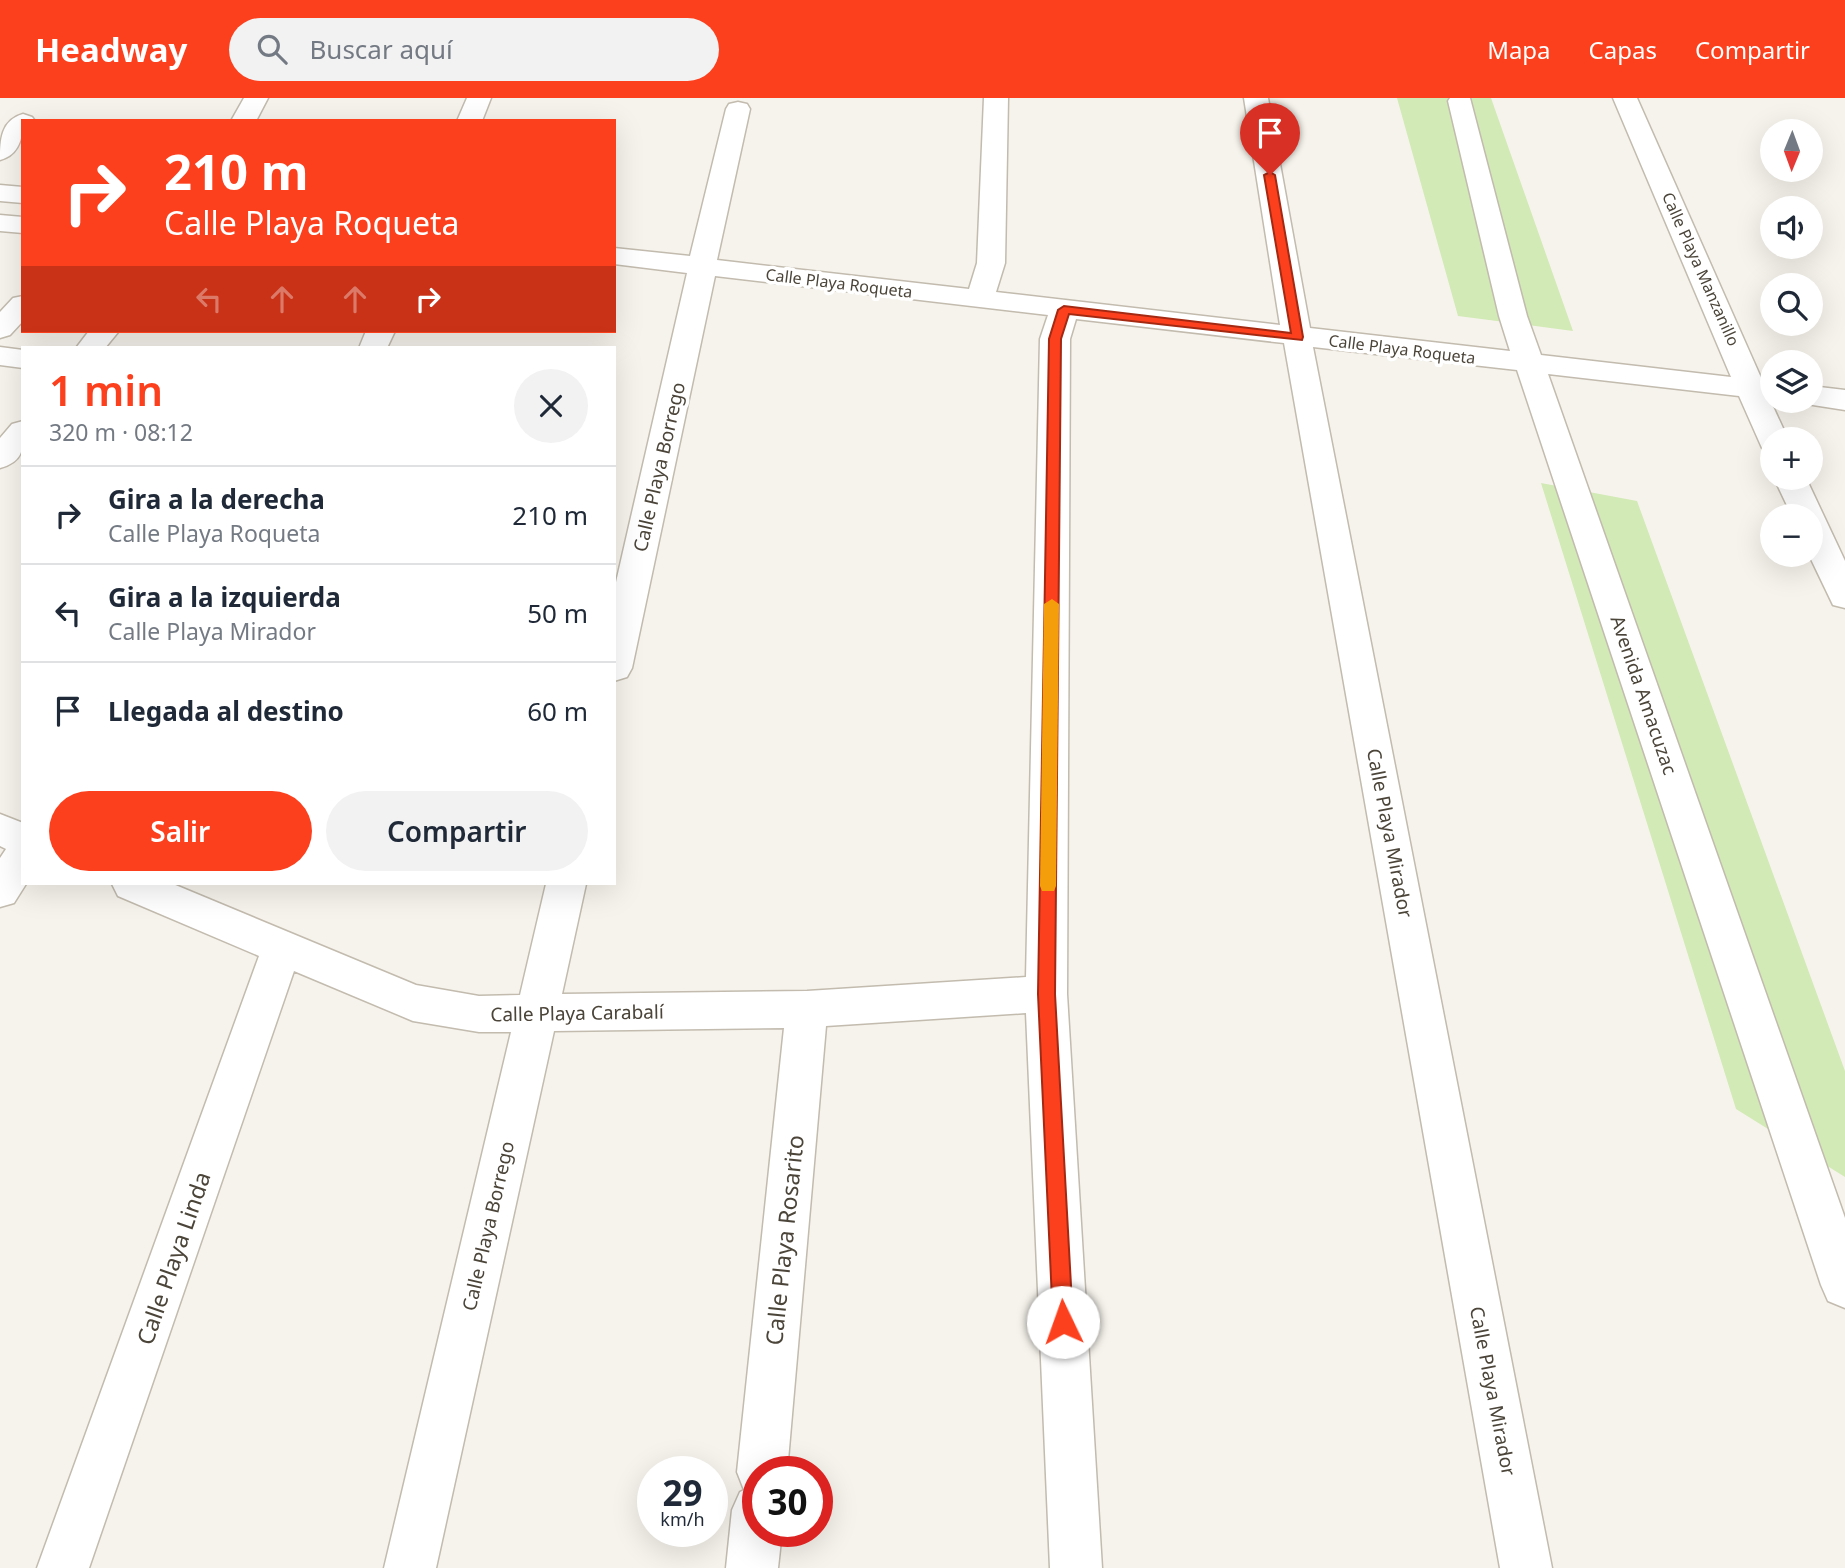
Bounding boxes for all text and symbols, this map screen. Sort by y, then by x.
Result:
search box [229,18,719,81]
text: Headway [35,27,187,72]
icon: search [253,30,291,68]
text: Buscar aquí [309,31,453,67]
text: Mapa [1487,33,1551,66]
text: Capas [1589,33,1657,66]
text: Compartir [1695,33,1810,66]
pin [1240,103,1300,175]
icon: arrive [1251,114,1289,152]
north arrow [1760,119,1824,182]
map controls [1760,119,1823,567]
text: 210 m [164,138,309,204]
icon: right [49,147,140,238]
street label: Calle Playa Manzanillo [1657,189,1745,349]
button: sound [1760,196,1823,259]
text: Calle Playa Roqueta [164,201,460,244]
street label: Calle Playa Roqueta [764,263,914,303]
button: search [1760,273,1823,336]
icon: left [190,280,228,318]
icon: ahead [263,280,301,318]
icon: ahead [336,280,374,318]
icon: right [409,280,447,318]
street label: Calle Playa Roqueta [1327,329,1477,369]
button: layers [1760,350,1823,413]
text: 1 min [49,361,163,418]
button: close [514,369,588,443]
street label: Calle Playa Borrego [627,380,691,554]
text: 320 m · 08:12 [49,416,193,448]
button: + [1760,427,1823,490]
text: Gira a la derecha [108,481,325,517]
icon: right [49,496,87,534]
text: 210 m [512,497,588,533]
button: − [1760,504,1823,567]
text: Calle Playa Roqueta [108,517,320,549]
text: Gira a la izquierda [108,579,341,615]
icon: left [49,594,87,632]
text: 50 m [527,595,588,631]
street label: Avenida Amacuzac [1605,612,1683,778]
text: Calle Playa Mirador [108,615,316,647]
icon: arrive [49,692,87,730]
text: Llegada al destino [108,693,344,729]
text: 60 m [527,693,588,729]
street label: Calle Playa Mirador [1361,746,1419,920]
button: Salir [49,791,312,871]
button: Compartir [326,791,588,871]
street label: Calle Playa Carabalí [490,998,665,1028]
street label: Calle Playa Rosarito [757,1133,811,1347]
street label: Calle Playa Borrego [456,1139,520,1313]
street label: Calle Playa Linda [128,1167,218,1349]
position arrow [1026,1285,1100,1359]
street label: Calle Playa Mirador [1464,1304,1522,1478]
speed limit sign: 30 [742,1456,833,1547]
text: 29 [662,1469,703,1516]
text: km/h [660,1507,705,1531]

